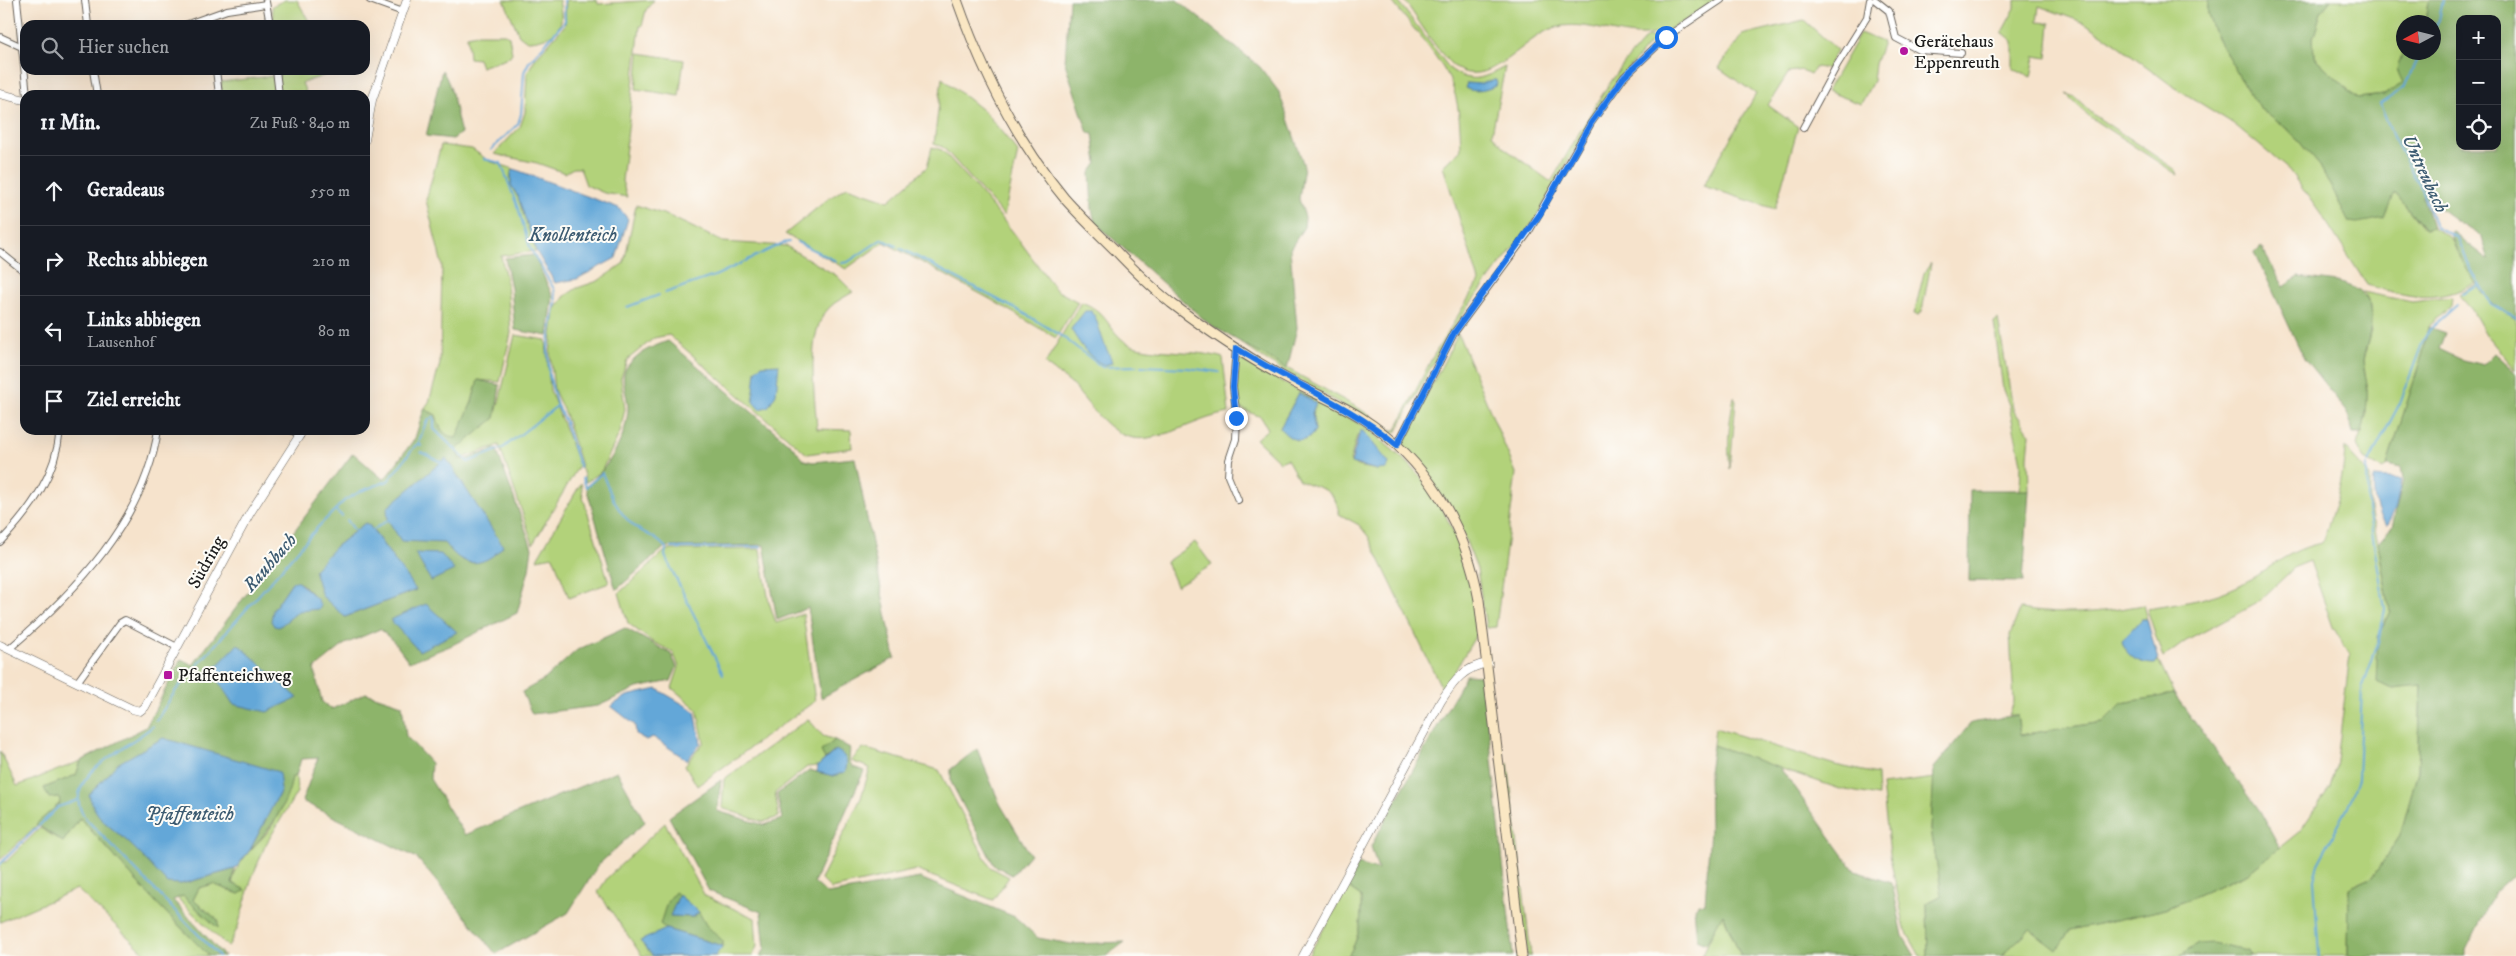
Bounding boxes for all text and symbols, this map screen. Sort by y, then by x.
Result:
north arrow [2396,15,2441,60]
map controls [2456,15,2501,150]
button: + [2456,15,2501,60]
search box [20,20,370,75]
route start [1655,26,1678,49]
place label: Gerätehaus Eppenreuth [1914,31,2000,74]
icon: search [38,34,66,62]
text: Hier suchen [78,36,169,59]
marker: Gerätehaus Eppenreuth [1898,45,1910,57]
button: − [2456,60,2501,105]
button: locate [2456,105,2501,150]
text: 11 Min. [40,110,100,136]
text: Zu Fuß · 840 m [250,113,350,133]
water label: Untreubach [2396,131,2453,217]
icon: ahead [40,177,68,205]
text: Geradeaus [87,179,164,202]
text: 550 m [310,181,350,201]
water label: Knollenteich [528,224,618,247]
icon: right [40,247,68,275]
text: Rechts abbiegen [87,249,208,272]
text: 210 m [312,251,350,271]
text: Links abbiegen [87,309,201,332]
icon: left [40,317,68,345]
text: 80 m [318,321,350,341]
text: Lausenhof [87,332,155,352]
icon: arrive [40,387,68,415]
text: Ziel erreicht [87,389,181,412]
route end [1225,407,1248,430]
water label: Rauhbach [238,529,302,598]
street label: Südring [184,532,230,593]
place label: Pfaffenteichweg [178,665,291,687]
marker: Pfaffenteichweg [162,669,174,681]
water label: Pfaffenteich [146,803,235,826]

